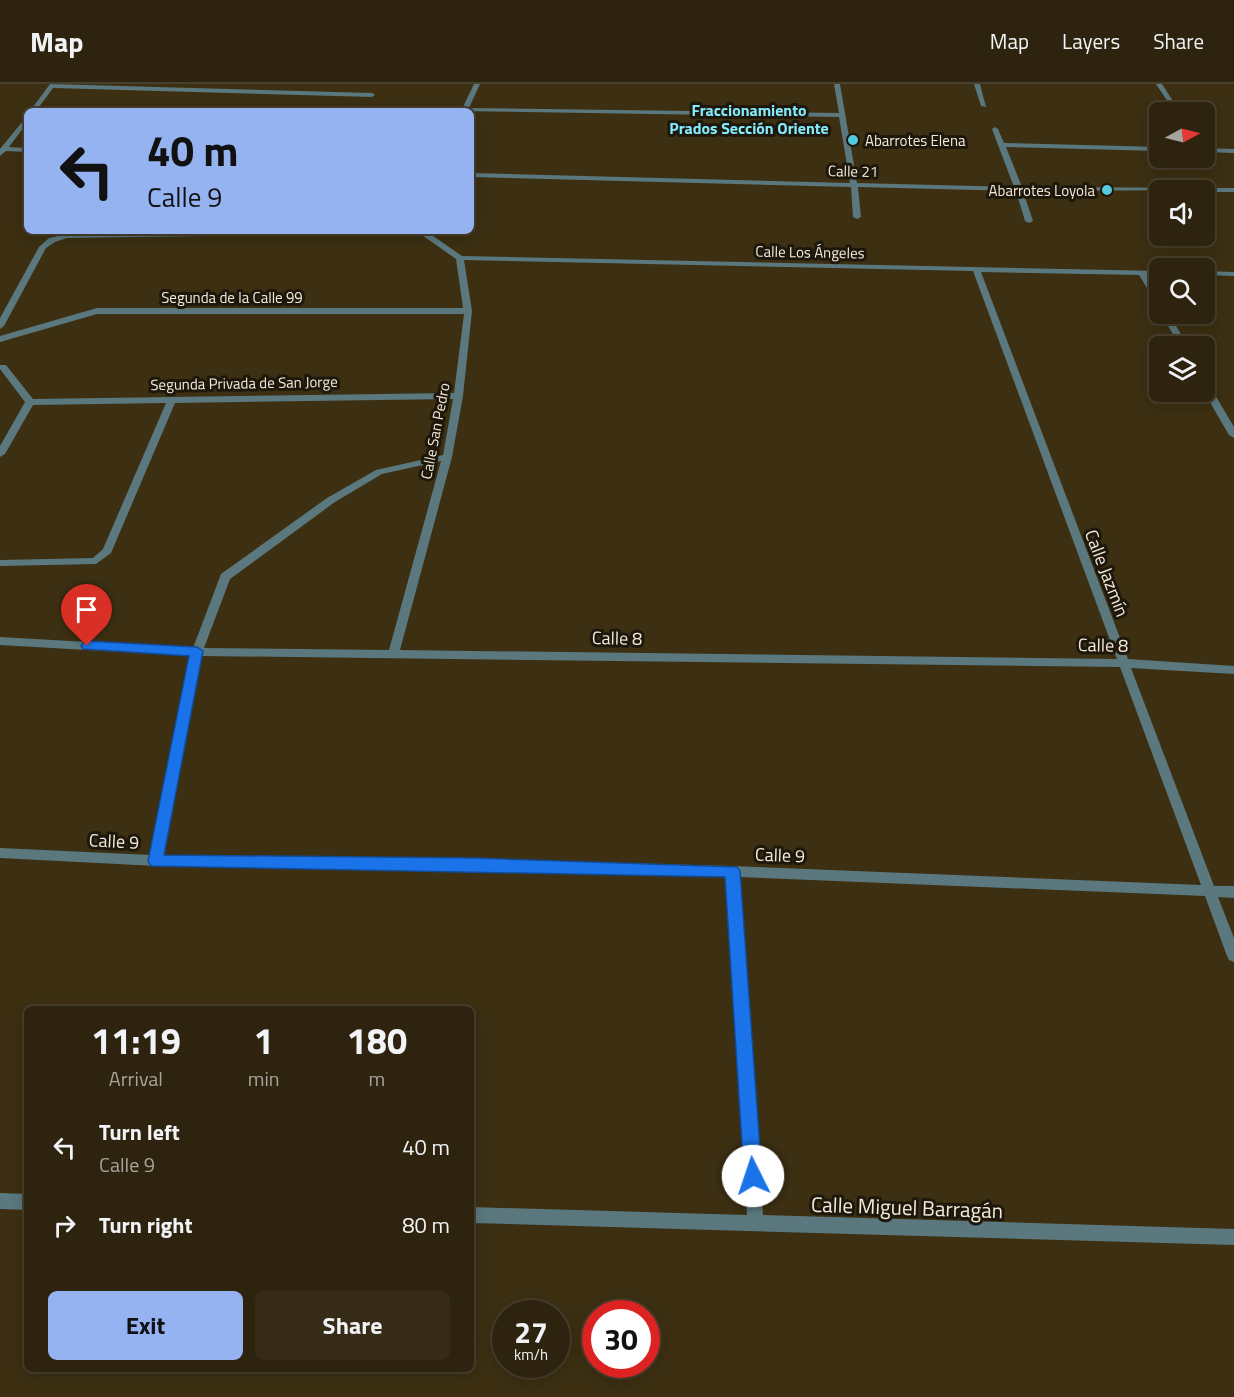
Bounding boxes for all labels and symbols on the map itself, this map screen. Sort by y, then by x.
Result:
district label: Fraccionamiento Prados Sección Oriente [669,98,829,140]
north arrow [1149,102,1215,168]
place label: Abarrotes Elena [865,129,966,152]
marker: Abarrotes Elena [846,133,860,147]
street label: Calle 21 [828,159,878,183]
place label: Abarrotes Loyola [989,179,1095,202]
marker: Abarrotes Loyola [1100,183,1114,197]
street label: Calle Los Ángeles [755,240,865,264]
street label: Segunda de la Calle 99 [161,286,303,309]
street label: Segunda Privada de San Jorge [150,370,338,396]
street label: Calle San Pedro [414,381,456,481]
street label: Calle Jazmín [1078,526,1136,620]
pin [61,584,112,646]
street label: Calle 8 [592,624,642,652]
street label: Calle 8 [1078,631,1128,659]
street label: Calle 9 [88,826,140,856]
street label: Calle 9 [754,841,806,869]
position arrow [721,1144,785,1208]
street label: Calle Miguel Barragán [810,1188,1004,1226]
speed limit sign: 30 [582,1300,660,1378]

